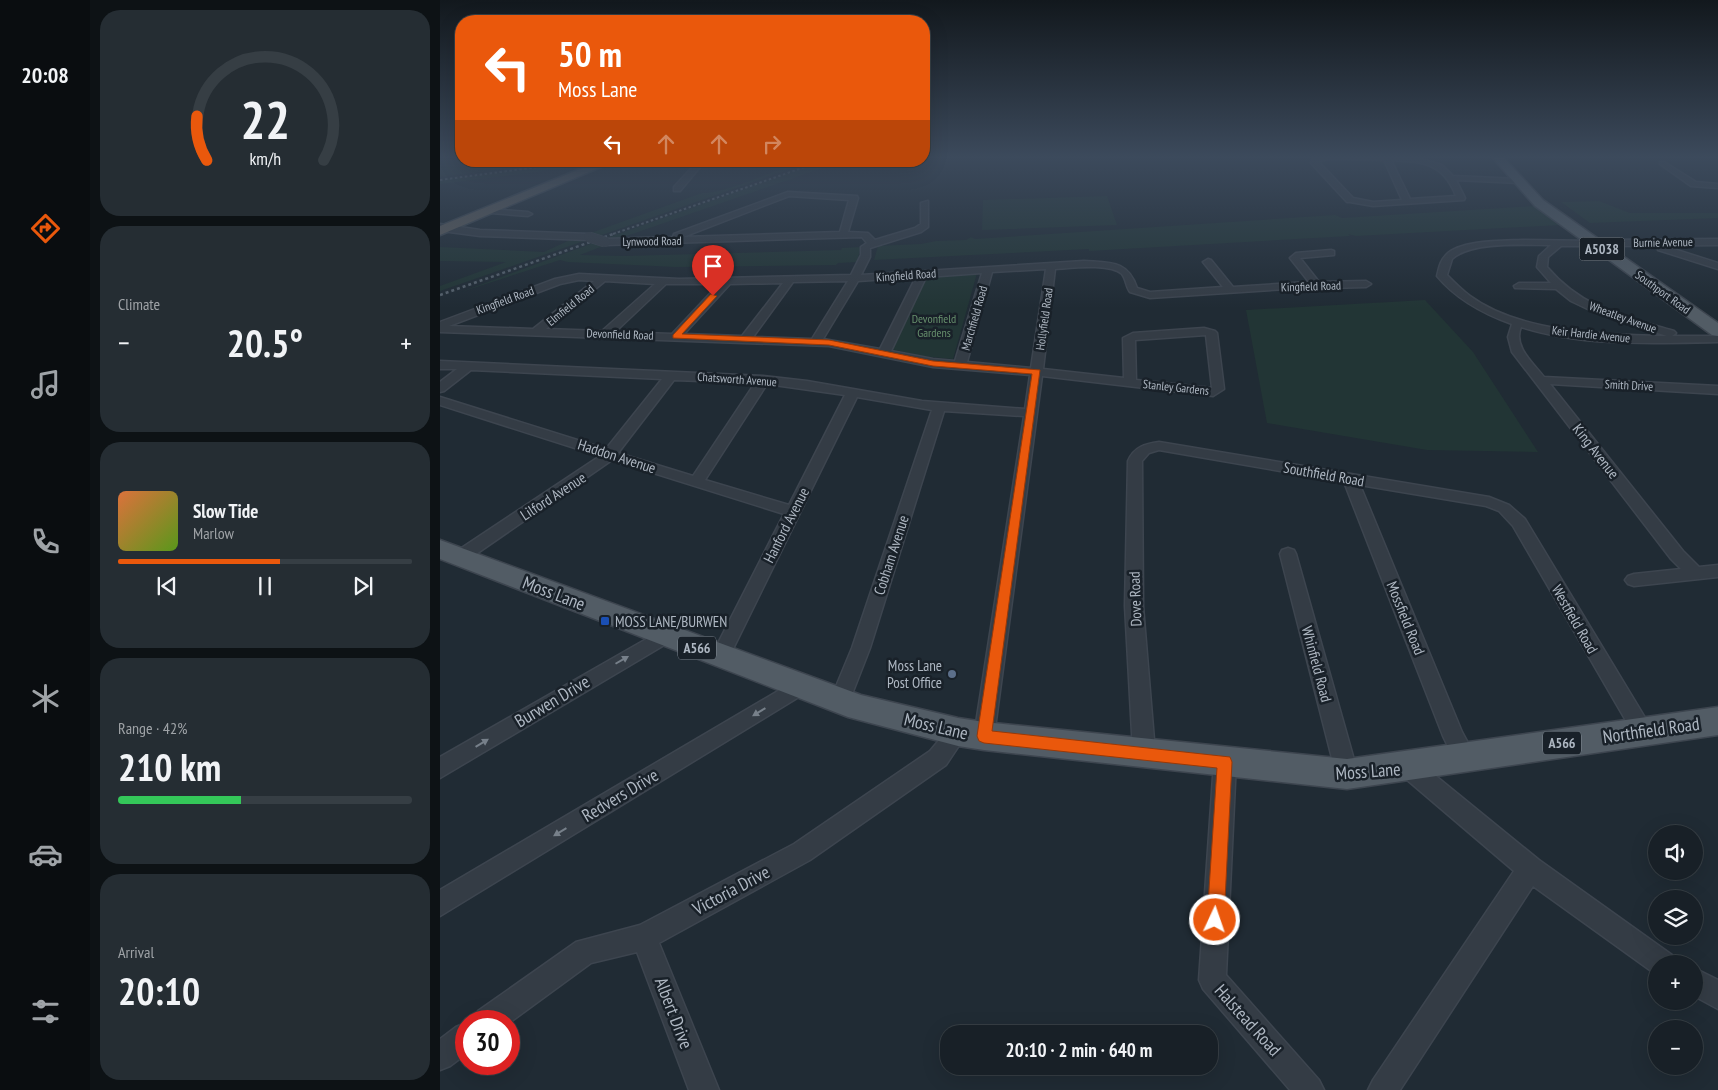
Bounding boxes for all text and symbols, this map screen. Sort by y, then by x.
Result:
text: 50 m [558,31,622,77]
icon: left [475,35,540,100]
text: 20:08 [21,61,69,89]
text: Moss Lane [558,75,637,103]
text: 22 [240,86,290,153]
icon: left [599,130,627,158]
icon: ahead [652,130,680,158]
icon: ahead [705,130,733,158]
icon: right [758,130,786,158]
text: km/h [249,147,281,170]
icon: directions [28,211,63,246]
street label: Lynwood Road [622,233,682,249]
street label: Burnie Avenue [1633,234,1693,250]
road number: A5038 [1580,238,1624,260]
pin [692,245,734,296]
icon: arrive [699,252,727,280]
street label: Kingfield Road [875,265,937,285]
street label: Southport Road [1633,267,1693,317]
street label: Kingfield Road [1281,277,1341,295]
street label: Elmfield Road [543,281,597,329]
street label: Kingfield Road [474,283,536,317]
street label: Marchfield Road [958,284,990,352]
street label: Hollyfield Road [1032,287,1056,351]
text: Climate [118,294,160,314]
street label: Wheatley Avenue [1587,298,1659,336]
park label: Devonfield Gardens [912,311,956,340]
text: 20.5° [227,318,303,367]
street label: Keir Hardie Avenue [1551,322,1631,346]
text: − [118,324,130,361]
text: + [400,324,412,361]
street label: Devonfield Road [586,325,654,343]
icon: music [28,367,63,402]
street label: Chatsworth Avenue [697,369,777,389]
street label: Stanley Gardens [1142,376,1210,398]
street label: Smith Drive [1604,376,1654,394]
street label: King Avenue [1569,420,1623,482]
street label: Haddon Avenue [576,434,658,478]
street label: Southfield Road [1282,458,1366,490]
street label: Lilford Avenue [517,468,589,524]
street label: Hanford Avenue [759,484,813,566]
text: Slow Tide [193,499,258,523]
street label: Cobham Avenue [869,513,913,597]
text: Marlow [193,523,234,543]
icon: phone [28,524,63,559]
street label: Moss Lane [520,571,588,615]
street label: Dove Road [1125,571,1145,627]
icon: previous [153,572,181,600]
icon: pause [251,572,279,600]
icon: next [349,572,377,600]
street label: Mossfield Road [1383,578,1429,658]
street label: Westfield Road [1548,581,1602,657]
place label: MOSS LANE/BURWEN [615,612,727,631]
marker: MOSS LANE/BURWEN [599,615,611,627]
street label: Whinfield Road [1298,624,1336,704]
road number: A566 [678,636,716,660]
one-way arrow [615,656,628,665]
place label: Moss Lane Post Office [887,656,942,692]
marker: Moss Lane Post Office [946,668,958,680]
street label: Burwen Drive [510,670,594,732]
icon: climate [28,681,63,716]
one-way arrow [752,707,765,716]
street label: Moss Lane [902,707,970,745]
street label: Northfield Road [1601,712,1701,748]
text: Range · 42% [118,718,187,738]
road number: A566 [1543,731,1581,754]
one-way arrow [475,738,488,747]
text: 210 km [118,742,221,791]
street label: Moss Lane [1335,757,1401,785]
street label: Redvers Drive [578,763,662,827]
map controls [1648,825,1703,1075]
button: sound [1648,825,1703,880]
one-way arrow [553,827,566,836]
icon: car [28,837,63,872]
street label: Victoria Drive [688,860,773,920]
button: layers [1648,890,1703,945]
position arrow [1188,893,1240,945]
text: Arrival [118,942,154,962]
button: + [1648,955,1703,1010]
text: 20:10 [118,966,200,1015]
street label: Albert Drive [650,974,698,1052]
street label: Halstead Road [1210,979,1286,1061]
icon: filters [28,994,63,1029]
speed limit sign: 30 [455,1010,520,1075]
button: − [1648,1020,1703,1075]
text: 20:10 · 2 min · 640 m [1006,1038,1152,1062]

